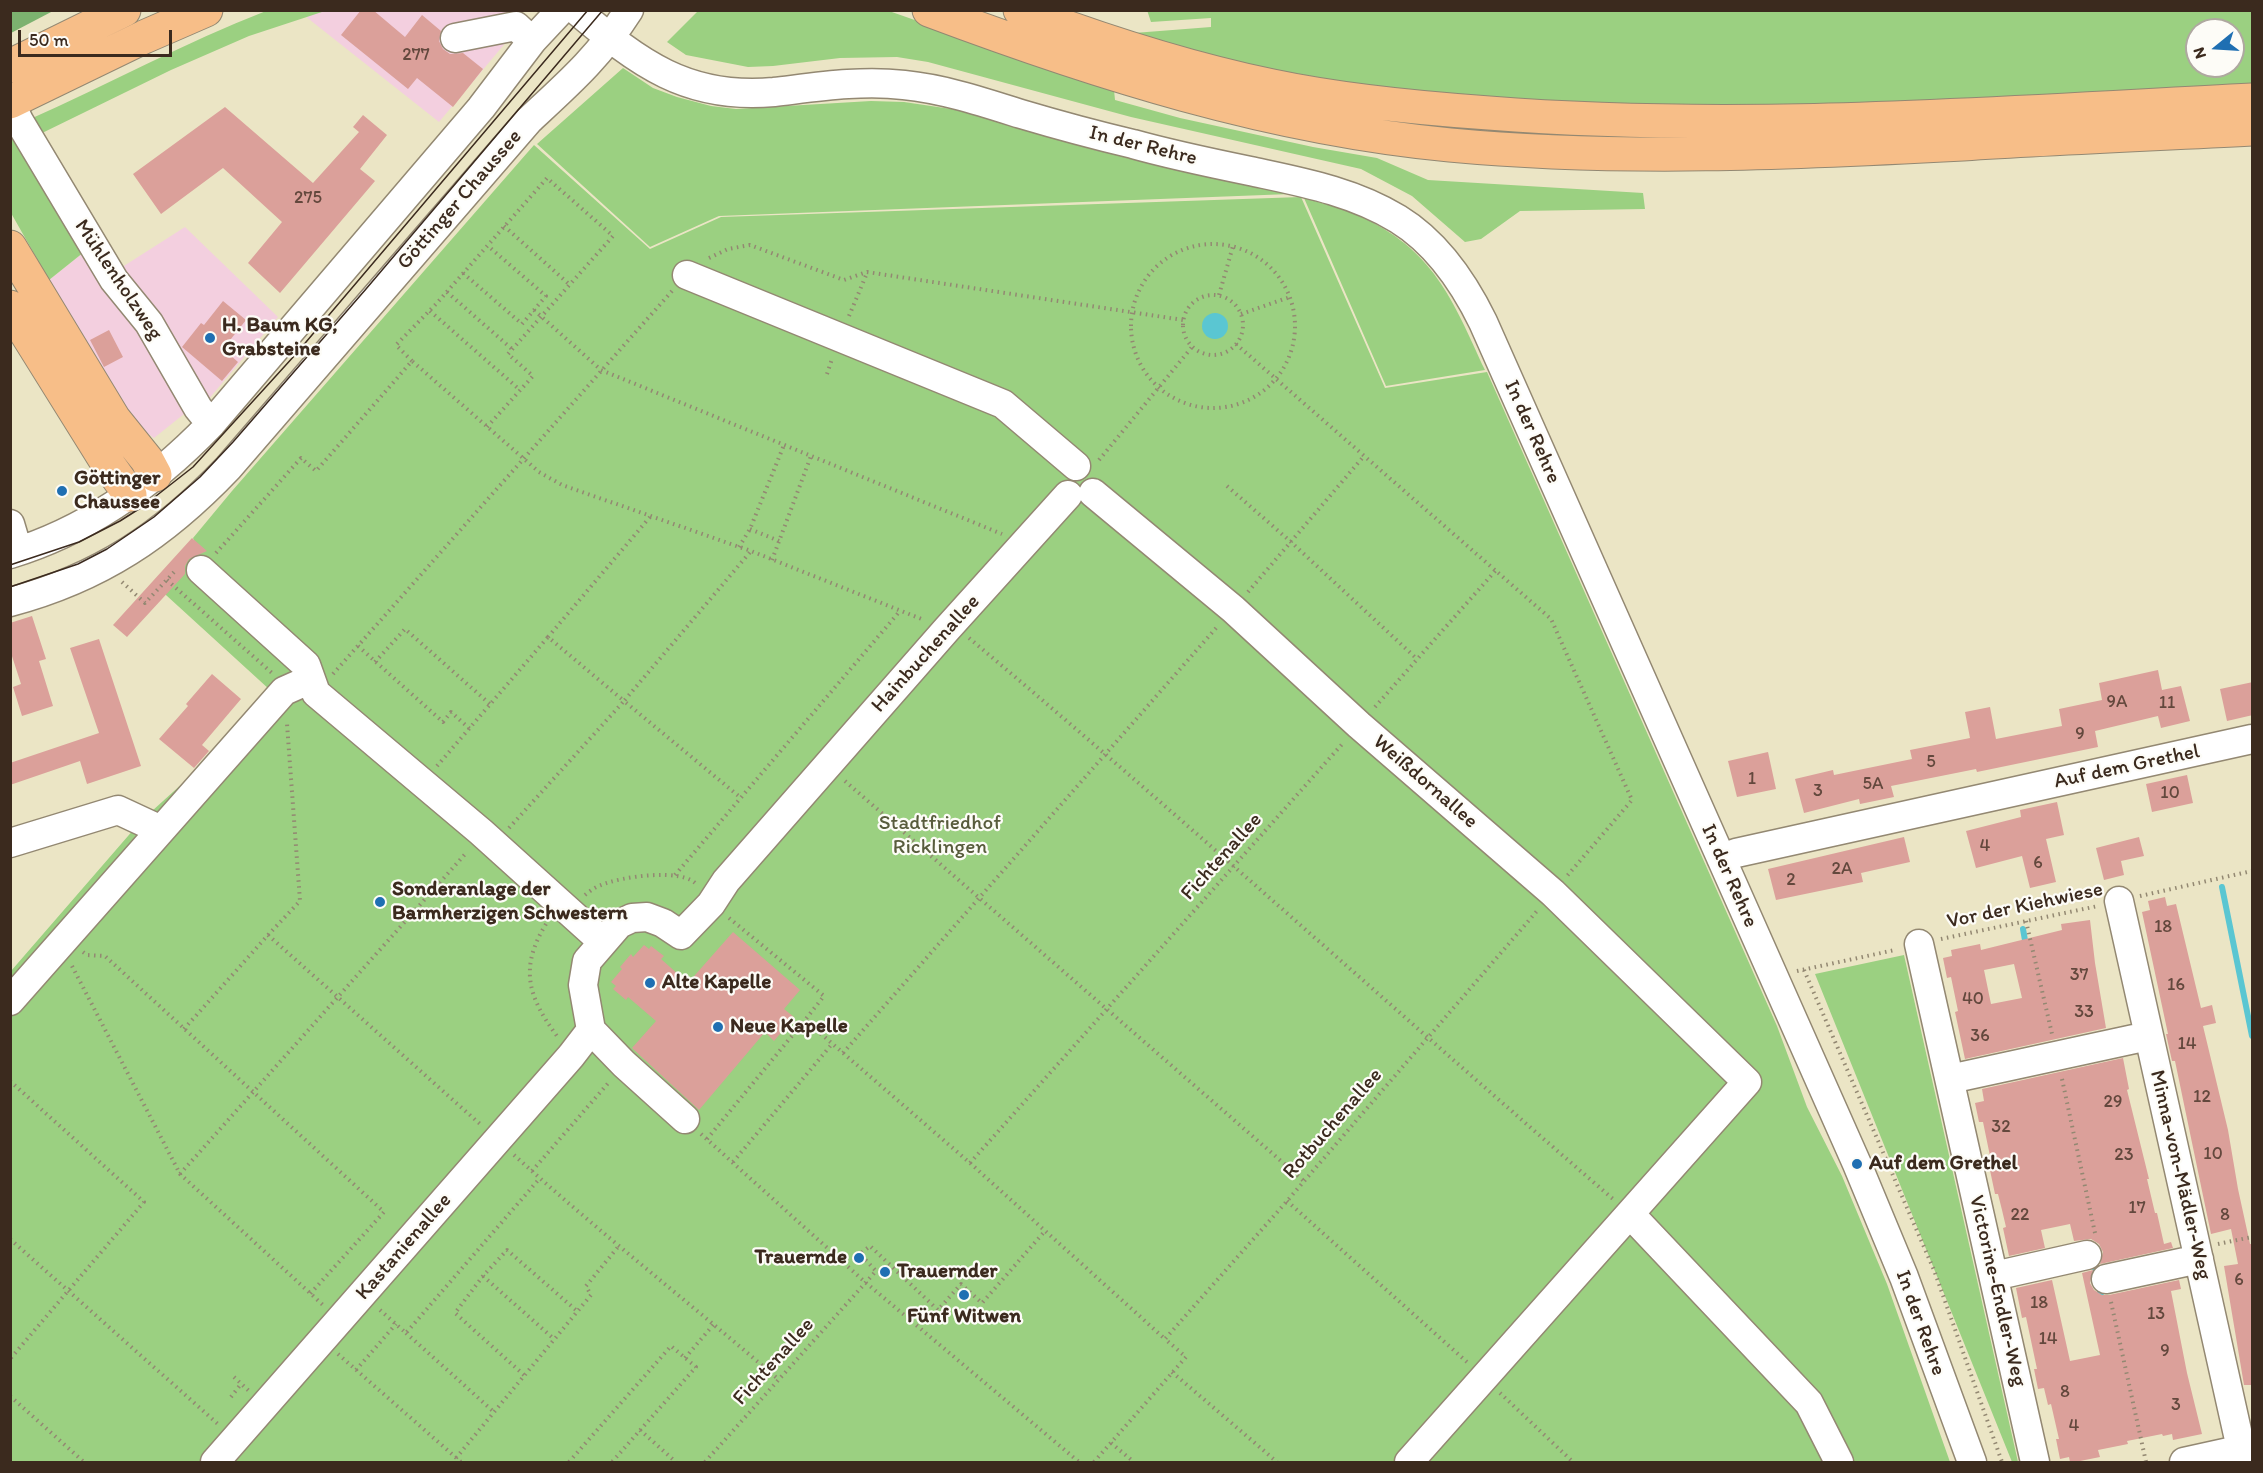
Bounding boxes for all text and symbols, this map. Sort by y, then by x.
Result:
scale bar [21,18,176,56]
north arrow [2185,18,2245,78]
text: 50 m [29,29,69,51]
house number: 277 [402,44,430,66]
text: N [2189,45,2210,61]
street label: In der Rehre [1086,120,1200,172]
street label: Göttinger Chaussee [392,125,528,275]
house number: 275 [294,187,322,209]
street label: Mühlenholzweg [68,215,168,345]
place label: H. Baum KG, Grabsteine [222,313,338,363]
marker: H. Baum KG, Grabsteine [203,331,217,345]
street label: In der Rehre [1498,376,1566,488]
place label: Göttinger Chaussee [74,466,160,516]
marker: Göttinger Chaussee [55,484,69,498]
street label: Hainbuchenallee [866,590,986,718]
house number: 9A [2107,691,2127,713]
house number: 11 [2159,692,2175,714]
house number: 9 [2075,723,2085,745]
street label: Weißdornallee [1367,730,1483,834]
street label: Auf dem Grethel [2052,739,2202,795]
house number: 5 [1926,751,1936,773]
house number: 1 [1748,768,1756,790]
house number: 5A [1863,773,1883,795]
house number: 3 [1813,780,1823,802]
house number: 10 [2160,782,2180,804]
street label: Fichtenallee [1176,808,1268,906]
park label: Stadtfriedhof Ricklingen [879,811,1001,861]
street label: In der Rehre [1695,820,1763,932]
house number: 4 [1980,835,1990,857]
house number: 6 [2033,852,2043,874]
house number: 2A [1832,858,1852,880]
house number: 2 [1786,869,1796,891]
place label: Sonderanlage der Barmherzigen Schwestern [392,877,628,927]
street label: Vor der Kiehwiese [1945,877,2105,935]
marker: Sonderanlage der Barmherzigen Schwestern [373,895,387,909]
house number: 18 [2154,916,2172,938]
house number: 37 [2070,964,2088,986]
place label: Alte Kapelle [662,970,771,996]
house number: 16 [2167,974,2185,996]
marker: Alte Kapelle [643,976,657,990]
house number: 40 [1962,988,1984,1010]
house number: 33 [2074,1001,2094,1023]
place label: Neue Kapelle [730,1014,848,1040]
marker: Neue Kapelle [711,1020,725,1034]
house number: 36 [1970,1025,1990,1047]
house number: 14 [2177,1033,2197,1055]
street label: Rotbuchenallee [1278,1063,1388,1185]
street label: Minna-von-Mädler-Weg [2144,1068,2216,1282]
house number: 12 [2193,1086,2211,1108]
house number: 29 [2104,1091,2122,1113]
house number: 32 [1991,1116,2011,1138]
house number: 10 [2203,1143,2223,1165]
house number: 23 [2114,1144,2134,1166]
place label: Auf dem Grethel [1869,1151,2017,1177]
marker: Auf dem Grethel [1850,1157,1864,1171]
street label: Kastanienallee [351,1188,457,1306]
street label: Victorine-Endler-Weg [1963,1193,2031,1389]
house number: 17 [2128,1197,2146,1219]
house number: 22 [2011,1204,2029,1226]
house number: 8 [2220,1204,2230,1226]
place label: Trauernde [755,1245,847,1271]
marker: Trauernde [852,1251,866,1265]
place label: Trauernder [897,1259,997,1285]
marker: Trauernder [878,1265,892,1279]
street label: In der Rehre [1889,1267,1951,1379]
house number: 6 [2234,1269,2244,1291]
marker: Fünf Witwen [957,1288,971,1302]
house number: 18 [2030,1292,2048,1314]
house number: 13 [2147,1303,2165,1325]
place label: Fünf Witwen [907,1304,1021,1330]
street label: Fichtenallee [728,1313,820,1411]
house number: 14 [2038,1328,2058,1350]
house number: 9 [2160,1340,2170,1362]
house number: 8 [2060,1381,2070,1403]
house number: 3 [2171,1394,2181,1416]
house number: 4 [2069,1415,2079,1437]

